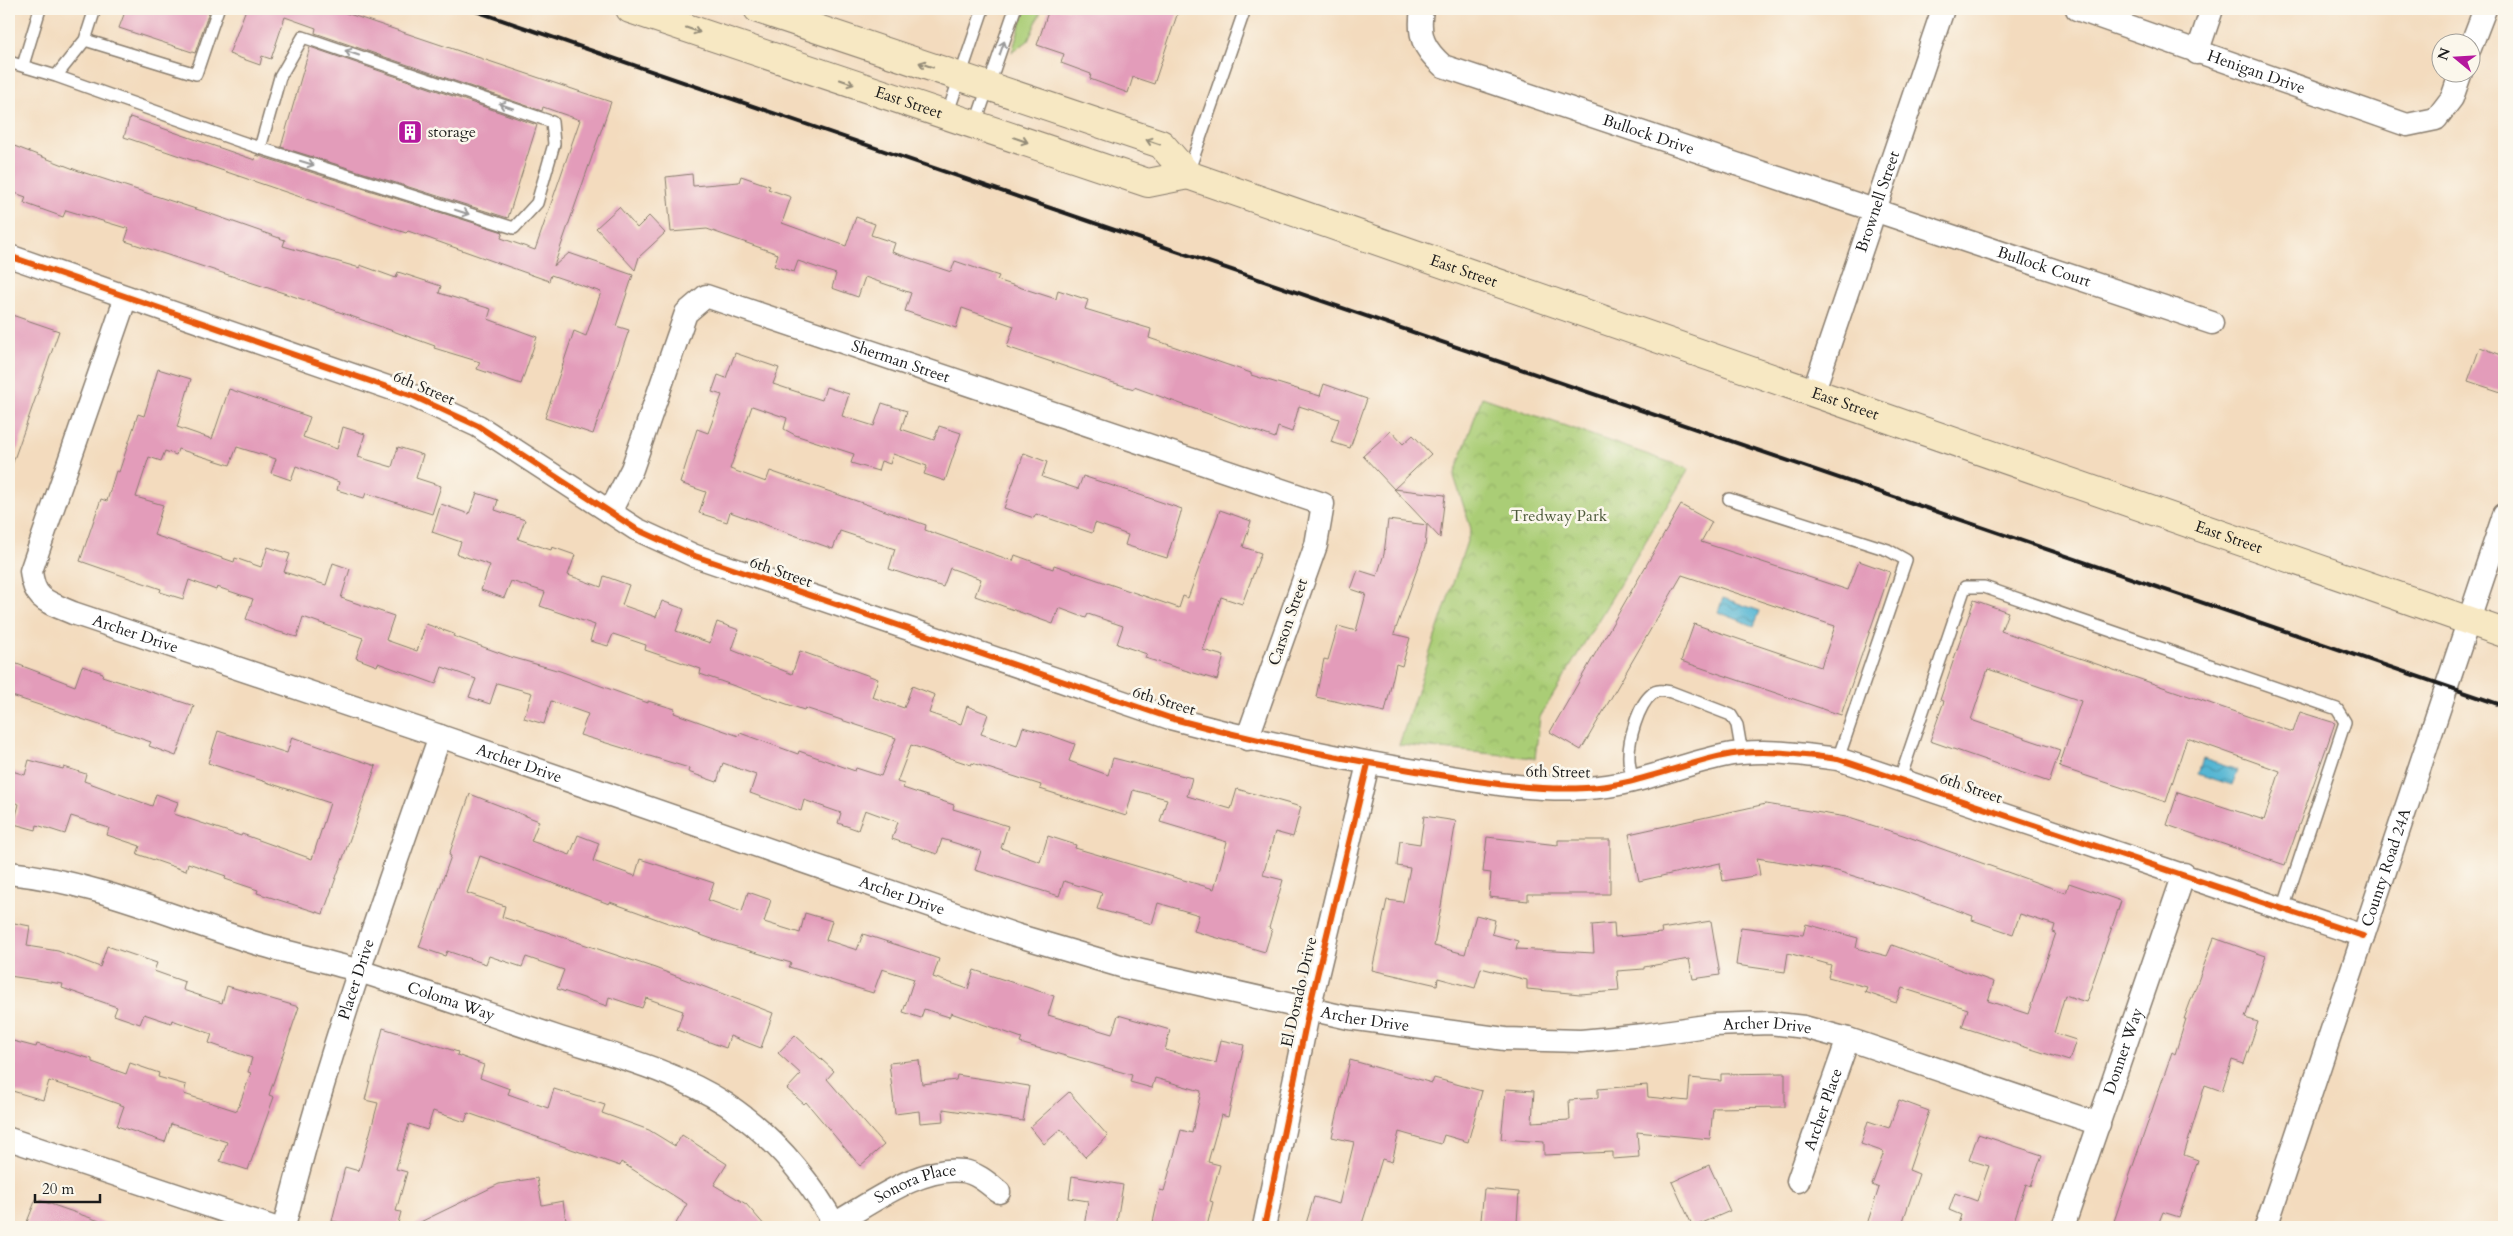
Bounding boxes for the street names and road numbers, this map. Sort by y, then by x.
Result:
street label: Henigan Drive [2204,45,2308,99]
street label: East Street [872,81,945,124]
street label: Bullock Drive [1600,109,1697,160]
street label: Brownell Street [1850,148,1905,255]
street label: Bullock Court [1994,241,2094,293]
street label: East Street [1427,249,1500,293]
street label: Sherman Street [849,335,953,388]
street label: 6th Street [390,365,458,411]
street label: East Street [1809,382,1882,426]
street label: East Street [2192,515,2265,559]
street label: 6th Street [747,551,815,593]
street label: Carson Street [1263,575,1313,669]
street label: Archer Drive [89,609,181,659]
street label: 6th Street [1130,681,1198,721]
street label: Archer Drive [473,738,565,788]
street label: 6th Street [1525,760,1591,784]
street label: 6th Street [1937,767,2005,809]
street label: County Road 24A [2356,805,2416,930]
street label: Archer Drive [856,871,948,921]
street label: El Dorado Drive [1276,935,1322,1049]
street label: Placer Drive [333,936,380,1023]
street label: Coloma Way [404,976,498,1026]
street label: Archer Drive [1319,1001,1411,1037]
street label: Donner Way [2098,1004,2149,1097]
street label: Archer Drive [1722,1012,1815,1040]
street label: Archer Place [1799,1065,1848,1153]
street label: Sonora Place [870,1159,957,1209]

